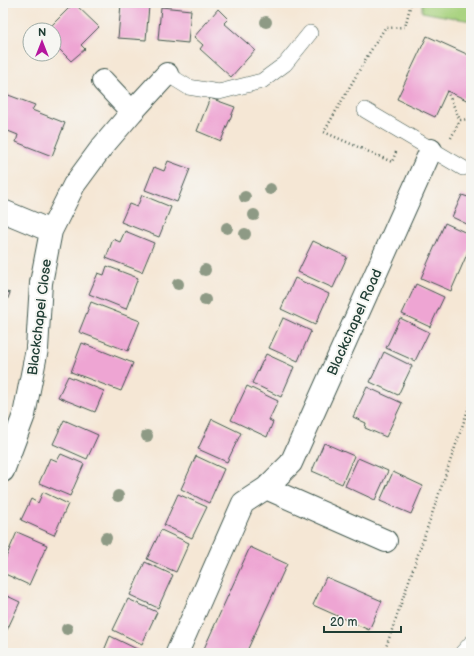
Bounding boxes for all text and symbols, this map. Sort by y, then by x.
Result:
north arrow [22,22,62,62]
text: N [38,26,46,39]
street label: Blackchapel Close [24,258,55,376]
street label: Blackchapel Road [323,266,386,378]
scale bar [324,608,401,634]
text: 20 m [330,615,357,630]

